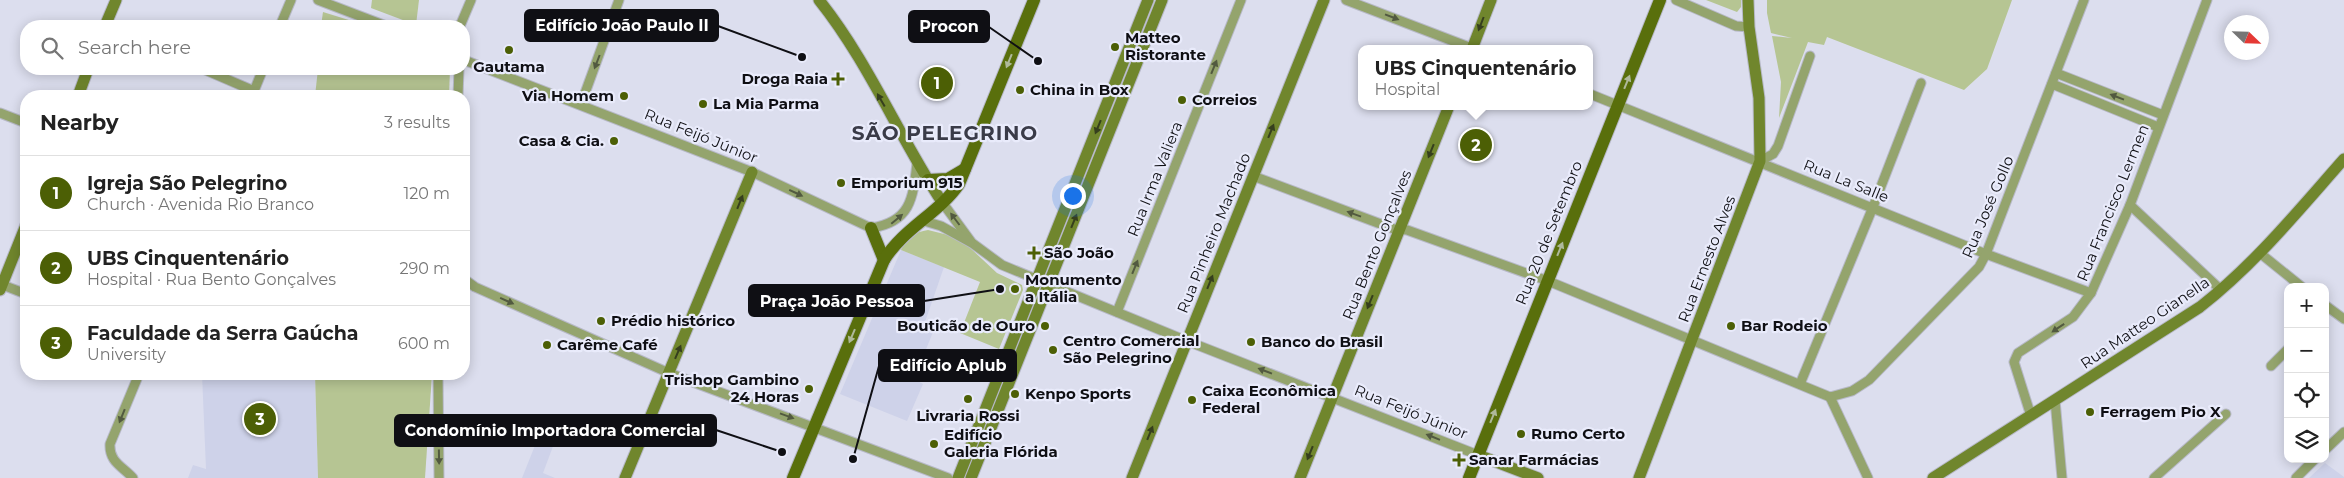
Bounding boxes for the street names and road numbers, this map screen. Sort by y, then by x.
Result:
street label: Rua Feijó Júnior [642,104,761,167]
street label: Rua Irma Valiera [1123,118,1186,239]
street label: Rua Francisco Lermen [2072,122,2153,284]
street label: Rua Pinheiro Machado [1173,150,1254,316]
street label: Rua José Gollo [1957,153,2018,261]
street label: Rua La Salle [1801,155,1892,206]
street label: Rua 20 de Setembro [1511,158,1586,308]
street label: Rua Bento Gonçalves [1338,167,1415,323]
street label: Rua Ernesto Alves [1674,193,1739,325]
street label: Rua Matteo Gianella [2077,272,2213,373]
street label: Rua Feijó Júnior [1352,380,1471,443]

